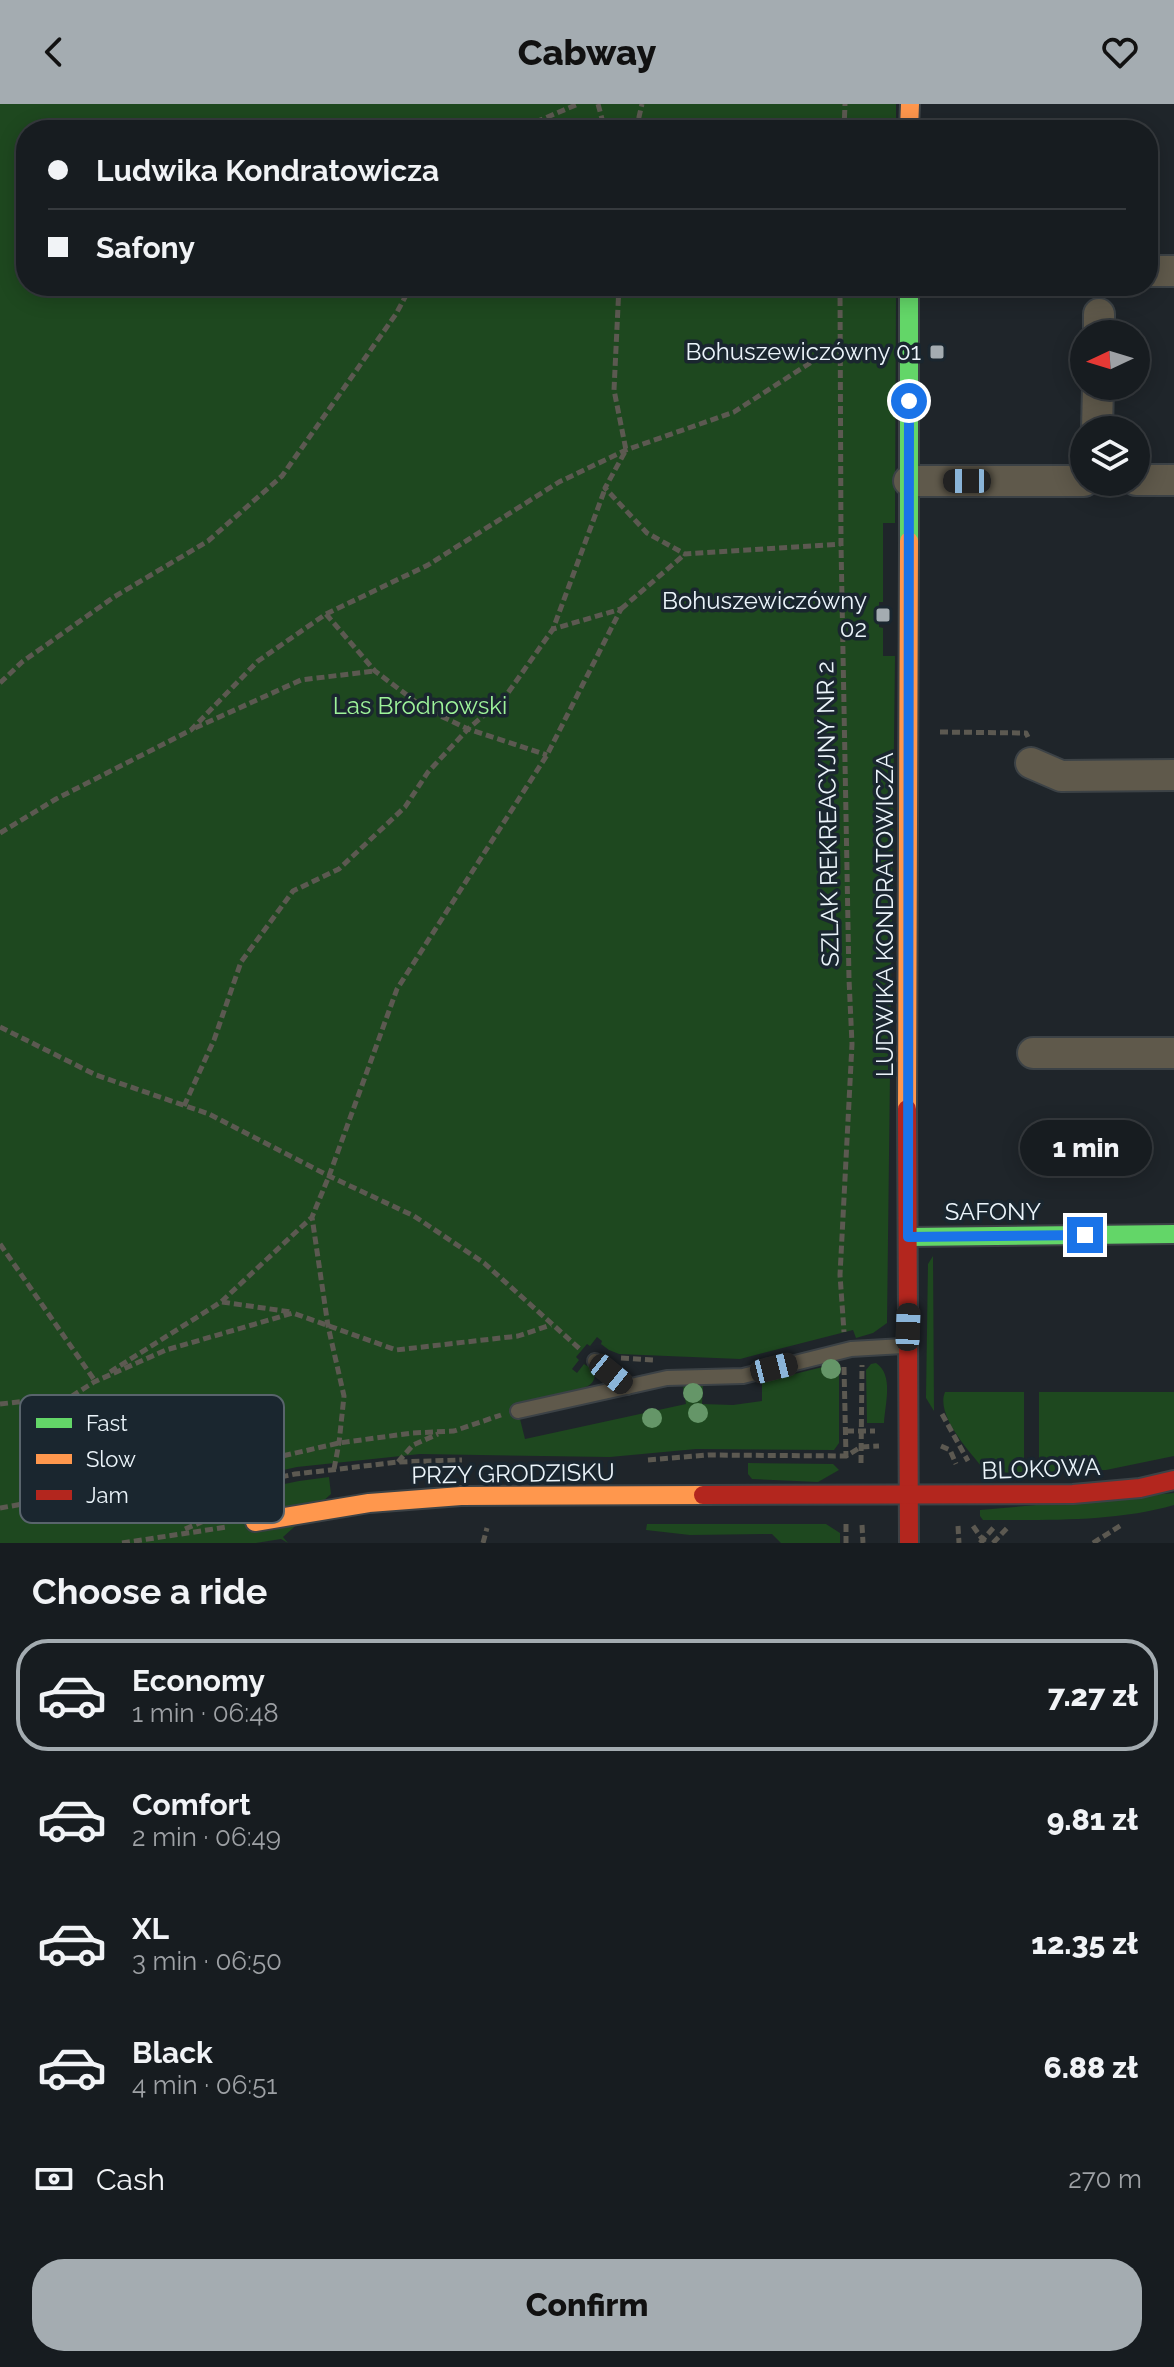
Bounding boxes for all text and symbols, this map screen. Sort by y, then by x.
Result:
icon: back [32,30,76,74]
icon: heart [1098,30,1142,74]
text: Cabway [518,31,656,73]
text: Ludwika Kondratowicza [96,153,439,188]
text: Safony [96,230,195,265]
north arrow [1070,320,1150,400]
map controls [1070,320,1150,496]
place label: Bohuszewiczówny 01 [686,337,921,366]
marker: Bohuszewiczówny 01 [928,343,946,361]
route start [891,383,927,419]
button: layers [1070,416,1150,496]
car [943,469,991,493]
place label: Bohuszewiczówny 02 [662,586,867,643]
marker: Bohuszewiczówny 02 [874,606,892,624]
street label: SZLAK REKREACYJNY NR 2 [810,661,845,967]
park label: Las Bródnowski [333,691,507,720]
street label: LUDWIKA KONDRATOWICZA [870,753,899,1077]
callout: 1 min [1019,1119,1151,1175]
text: 1 min [1053,1133,1119,1163]
street label: SAFONY [945,1197,1042,1226]
route end [1067,1217,1103,1253]
car [895,1303,921,1351]
car [585,1350,637,1398]
car [748,1351,800,1385]
legend [20,1395,284,1523]
text: Fast [86,1410,128,1436]
text: Slow [86,1446,136,1472]
street label: BLOKOWA [981,1452,1101,1485]
street label: PRZY GRODZISKU [411,1457,615,1490]
text: Jam [86,1482,129,1508]
text: Choose a ride [32,1570,267,1612]
icon: car [36,1659,108,1731]
text: Economy [132,1663,265,1698]
text: 7.27 zł [1048,1678,1138,1713]
text: 1 min · 06:48 [132,1698,279,1728]
icon: car [36,1783,108,1855]
text: Comfort [132,1787,251,1822]
text: 9.81 zł [1047,1802,1138,1837]
text: 2 min · 06:49 [132,1822,281,1852]
icon: car [36,1907,108,1979]
text: XL [132,1911,169,1946]
text: 12.35 zł [1031,1926,1138,1961]
text: 3 min · 06:50 [132,1946,282,1976]
icon: car [36,2031,108,2103]
text: Black [132,2035,213,2070]
text: 6.88 zł [1043,2050,1138,2085]
text: 4 min · 06:51 [132,2070,278,2100]
icon: cash [32,2157,76,2201]
text: Cash [96,2162,165,2197]
text: 270 m [1068,2164,1142,2194]
button: Confirm [32,2259,1142,2351]

